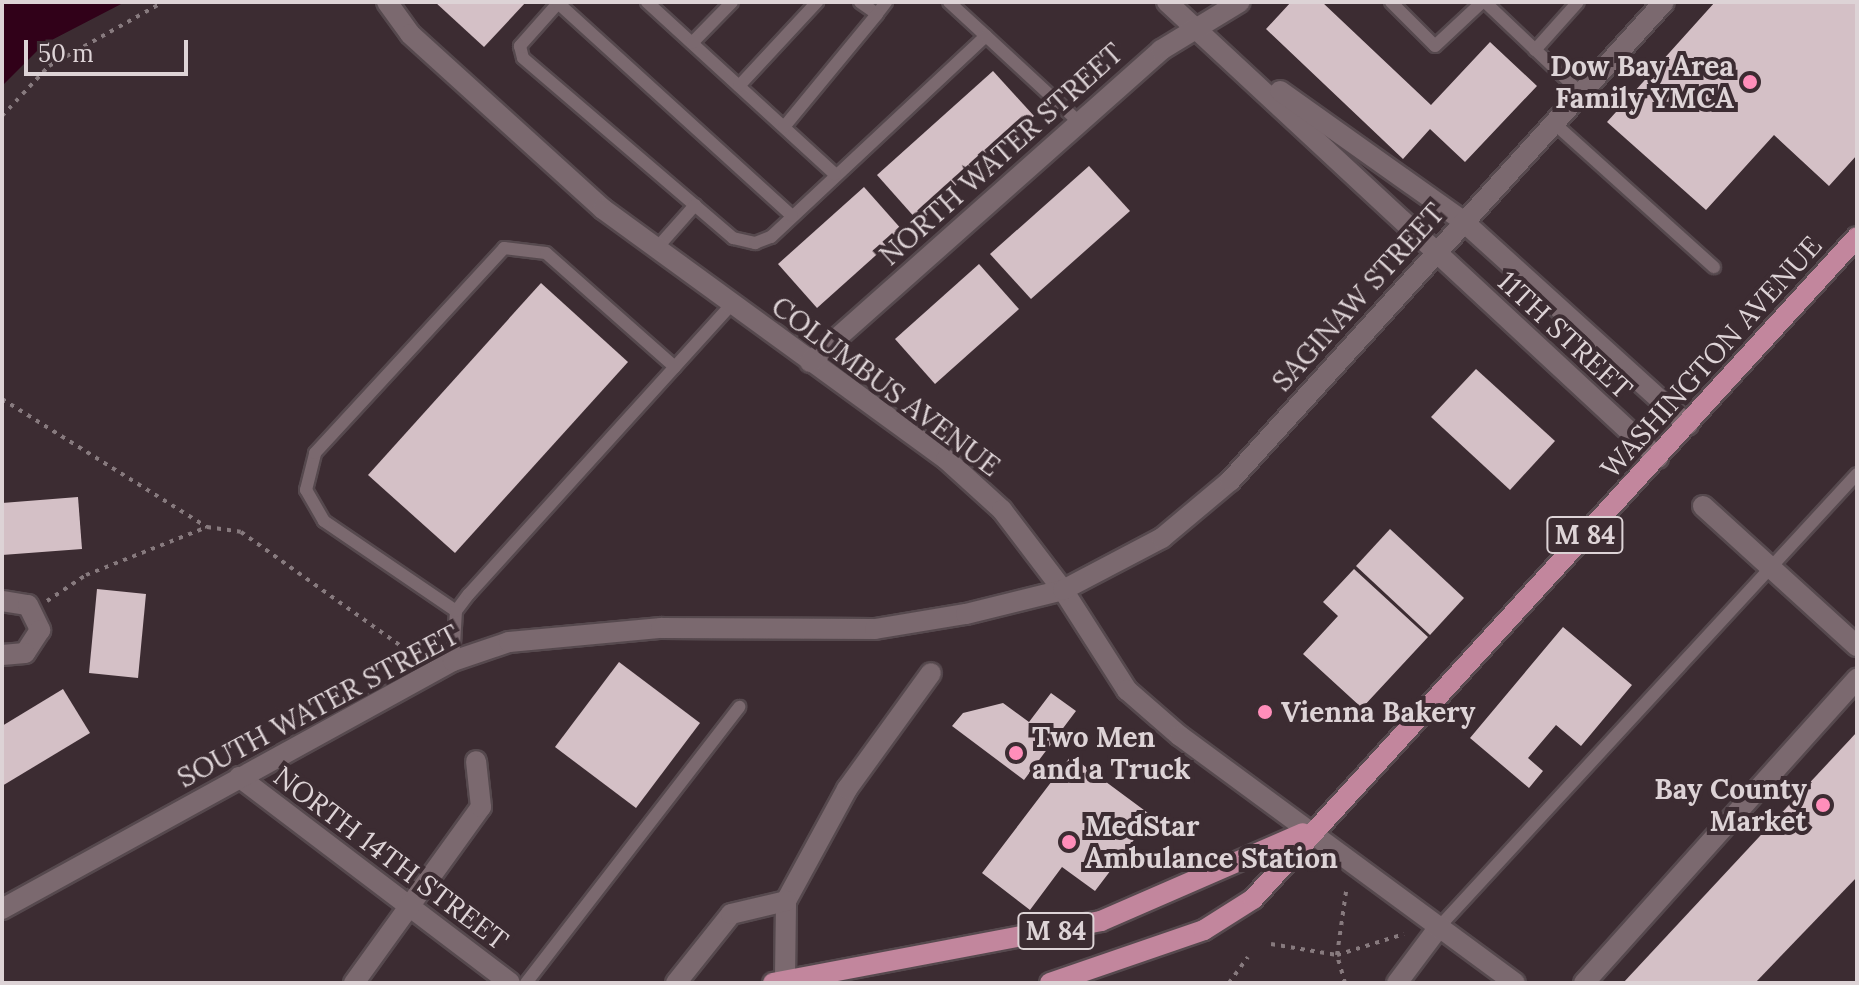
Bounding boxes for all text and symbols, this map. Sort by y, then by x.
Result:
scale bar [28,24,192,74]
street label: NORTH WATER STREET [872,36,1130,272]
text: 50 m [38,38,94,69]
place label: Dow Bay Area Family YMCA [1550,49,1734,115]
marker: Dow Bay Area Family YMCA [1741,73,1759,91]
street label: SAGINAW STREET [1265,196,1451,398]
street label: WASHINGTON AVENUE [1593,229,1829,485]
street label: 11TH STREET [1491,264,1639,406]
street label: COLUMBUS AVENUE [765,289,1007,483]
road number: M 84 [1545,513,1625,557]
street label: SOUTH WATER STREET [171,617,465,795]
place label: Vienna Bakery [1281,695,1475,729]
marker: Vienna Bakery [1256,703,1274,721]
place label: Two Men and a Truck [1032,720,1191,786]
marker: Two Men and a Truck [1007,744,1025,762]
street label: NORTH 14TH STREET [267,759,515,957]
place label: Bay County Market [1654,772,1807,838]
marker: Bay County Market [1814,796,1832,814]
place label: MedStar Ambulance Station [1085,809,1338,875]
marker: MedStar Ambulance Station [1060,833,1078,851]
road number: M 84 [1016,909,1096,953]

